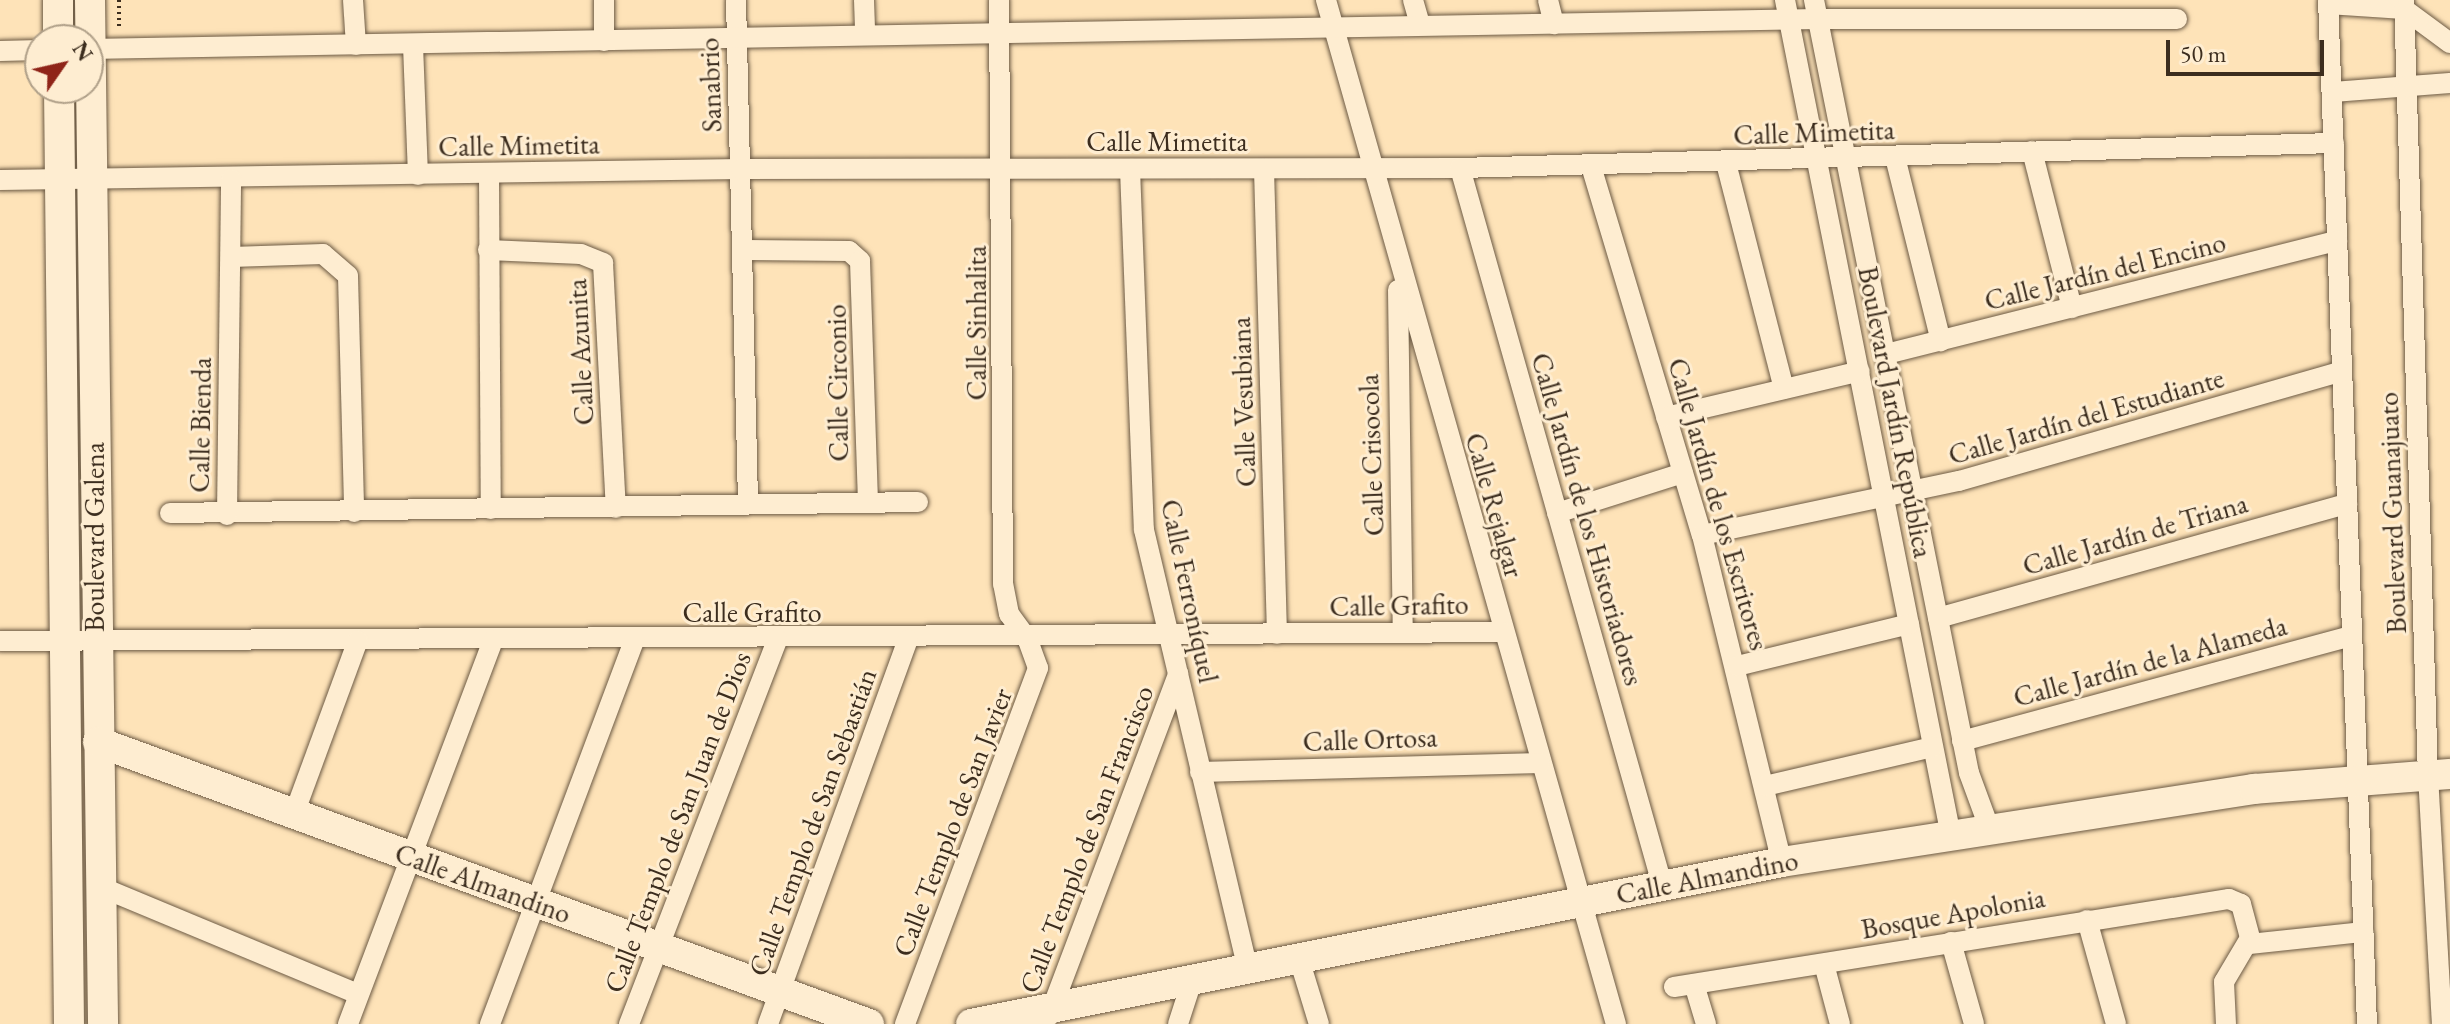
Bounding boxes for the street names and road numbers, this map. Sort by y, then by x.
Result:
street label: Sanabrio [692,37,728,133]
street label: Calle Mimetita [1733,112,1895,152]
street label: Calle Mimetita [1086,124,1248,158]
street label: Calle Mimetita [438,127,600,163]
street label: Calle Jardín del Encino [1981,225,2229,317]
street label: Calle Sinhalita [959,246,993,400]
street label: Boulevard Jardín República [1851,263,1941,561]
street label: Calle Azunita [559,278,601,426]
street label: Calle Circonio [819,304,855,462]
street label: Calle Vesubiana [1223,316,1263,488]
street label: Calle Jardín de los Historiadores [1524,349,1652,689]
street label: Calle Jardín de los Escritores [1661,354,1777,654]
street label: Calle Bienda [182,357,218,493]
street label: Calle Jardín del Estudiante [1944,361,2228,471]
street label: Calle Crisocola [1351,373,1391,537]
street label: Boulevard Guanajuato [2371,392,2413,634]
street label: Calle Rejalgar [1458,429,1532,581]
street label: Boulevard Galena [77,442,111,632]
street label: Calle Jardín de Triana [2019,486,2251,582]
street label: Calle Ferroníquel [1154,496,1226,686]
street label: Calle Grafito [1329,587,1469,623]
street label: Calle Grafito [682,595,822,629]
street label: Calle Jardín de la Alameda [2010,608,2290,714]
street label: Calle Templo de San Juan de Dios [596,647,758,997]
street label: Calle Templo de San Sebastián [741,664,883,980]
street label: Calle Templo de San Francisco [1012,680,1160,998]
street label: Calle Templo de San Javier [885,683,1019,961]
street label: Calle Ortosa [1302,720,1438,758]
street label: Calle Almandino [391,836,575,930]
street label: Calle Almandino [1613,843,1801,911]
street label: Bosque Apolonia [1859,880,2047,946]

